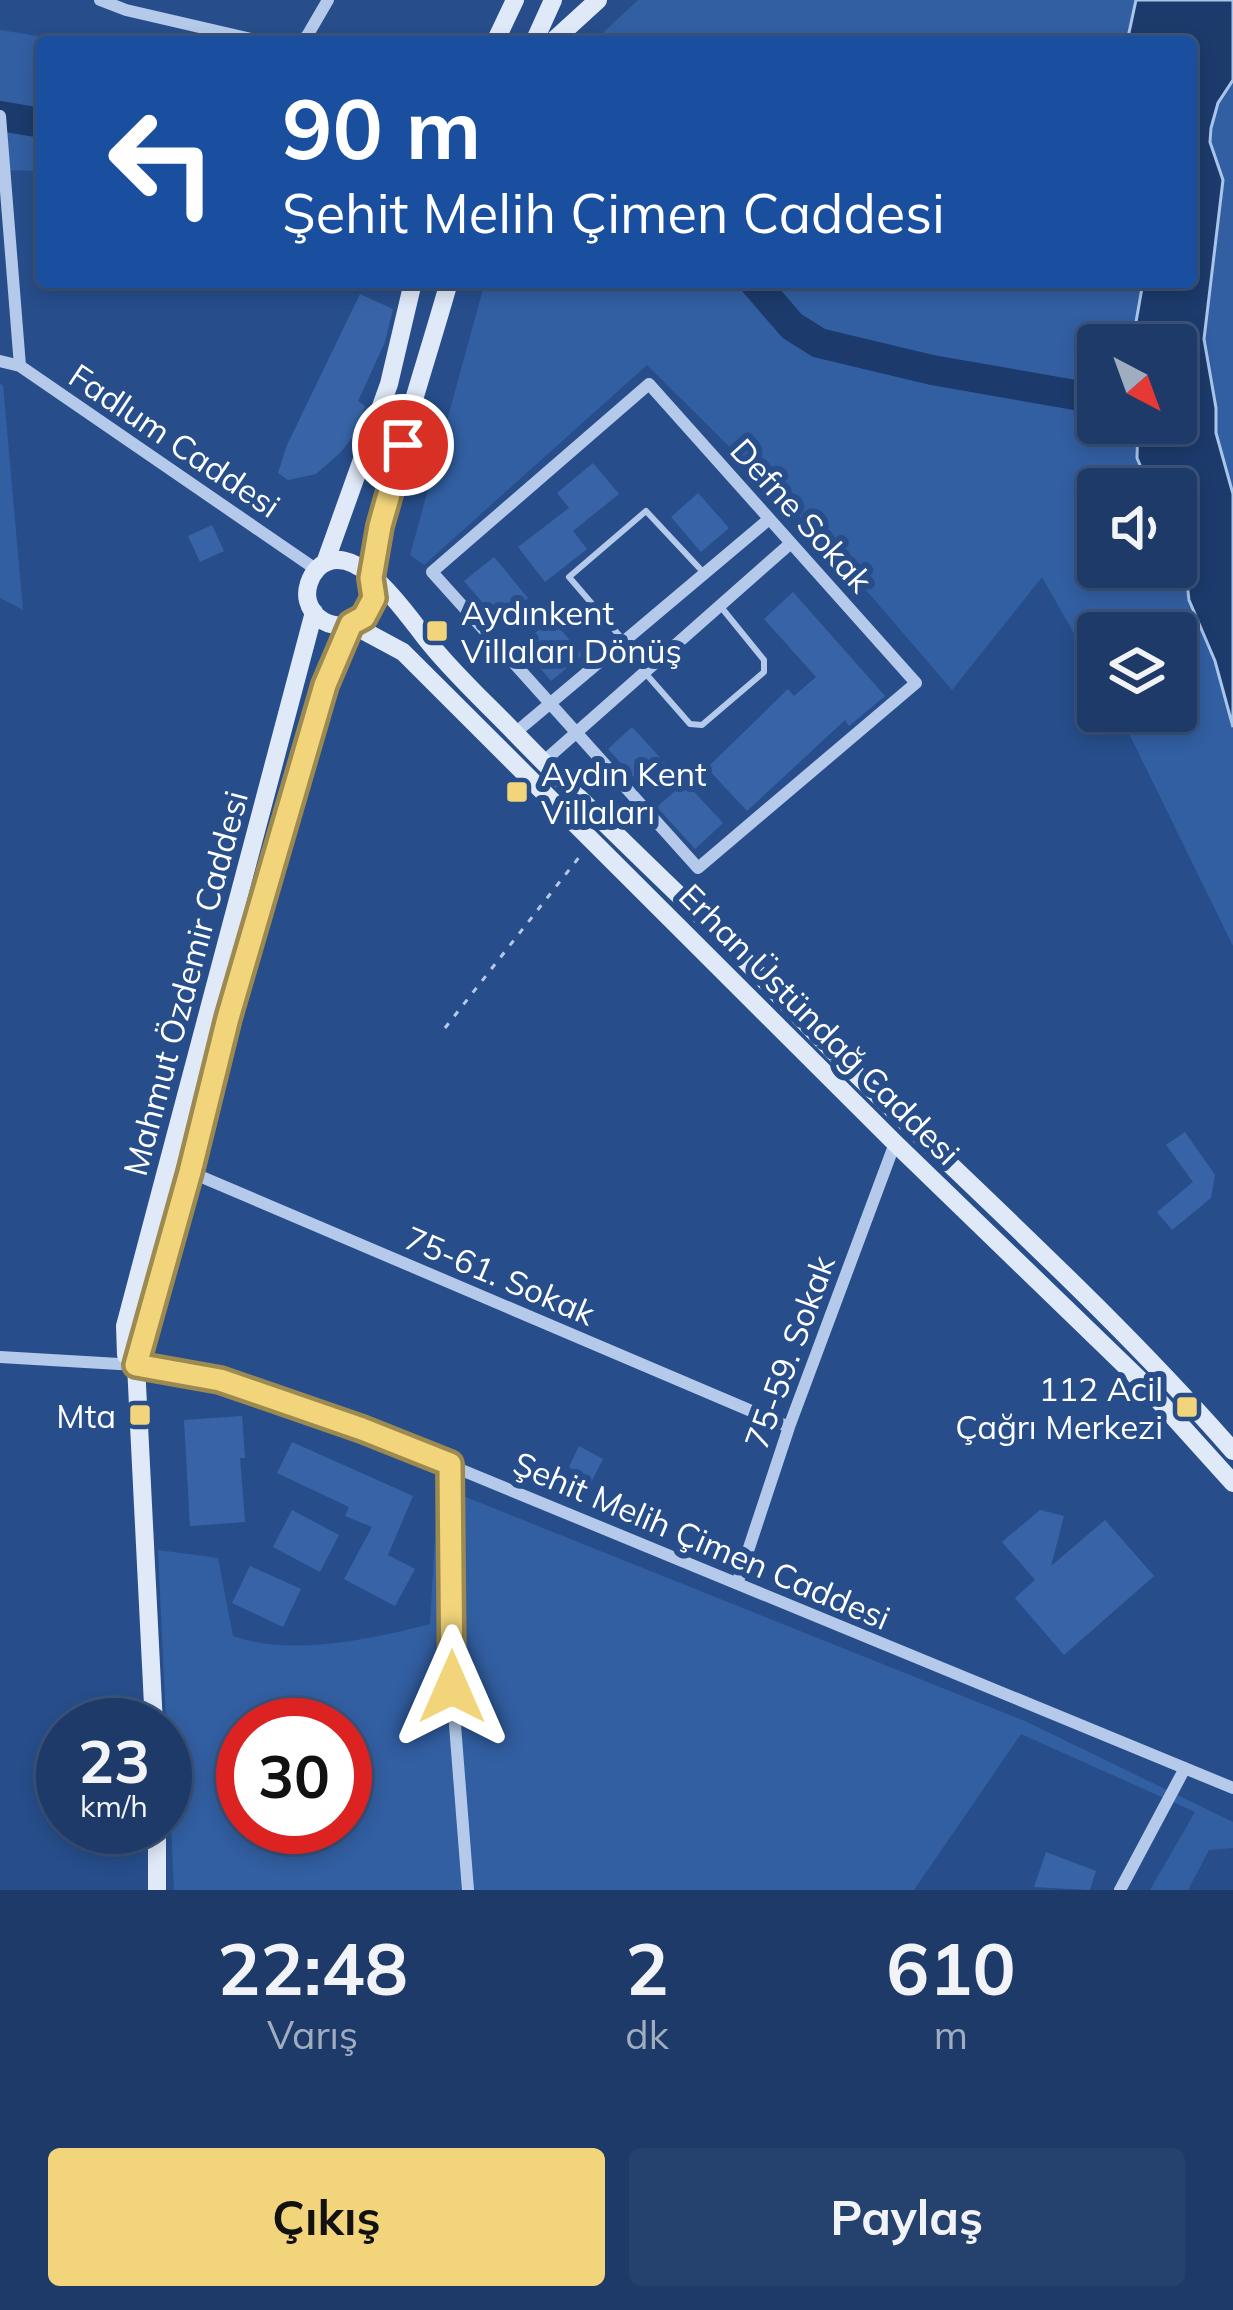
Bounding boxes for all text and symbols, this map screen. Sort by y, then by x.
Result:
text: 90 m [282,75,481,180]
icon: left [84,84,240,240]
text: Şehit Melih Çimen Caddesi [282,179,945,247]
north arrow [1077,324,1197,444]
map controls [1077,324,1197,732]
street label: Fadlum Caddesi [62,354,288,526]
pin [352,394,454,496]
icon: arrive [370,412,436,478]
street label: Defne Sokak [722,430,882,601]
button: sound [1077,468,1197,588]
place label: Aydınkent Villaları Dönüş [461,592,682,671]
button: layers [1077,612,1197,732]
marker: Aydınkent Villaları Dönüş [424,618,450,644]
place label: Aydın Kent Villaları [541,753,707,832]
marker: Aydın Kent Villaları [504,779,530,805]
street label: Mahmut Özdemir Caddesi [114,786,256,1180]
street label: Erhan Üstündağ Caddesi [671,875,969,1173]
street label: 75-61. Sokak [399,1217,602,1334]
street label: 75-59. Sokak [735,1249,843,1454]
place label: 112 Acil Çağrı Merkezi [955,1368,1163,1447]
marker: 112 Acil Çağrı Merkezi [1174,1394,1200,1420]
place label: Mta [56,1395,116,1436]
marker: Mta [127,1402,153,1428]
street label: Şehit Melih Çimen Caddesi [508,1442,896,1638]
position arrow [389,1624,515,1750]
speed limit sign: 30 [216,1698,372,1854]
text: 23 [78,1723,150,1798]
text: km/h [80,1787,148,1825]
text: 22:48 [217,1923,408,2013]
text: 2 [625,1923,669,2013]
text: 610 [886,1923,1016,2013]
text: Varış [267,2010,358,2059]
text: dk [625,2010,669,2059]
text: m [934,2010,968,2059]
button: Çıkış [48,2148,605,2286]
button: Paylaş [629,2148,1185,2286]

